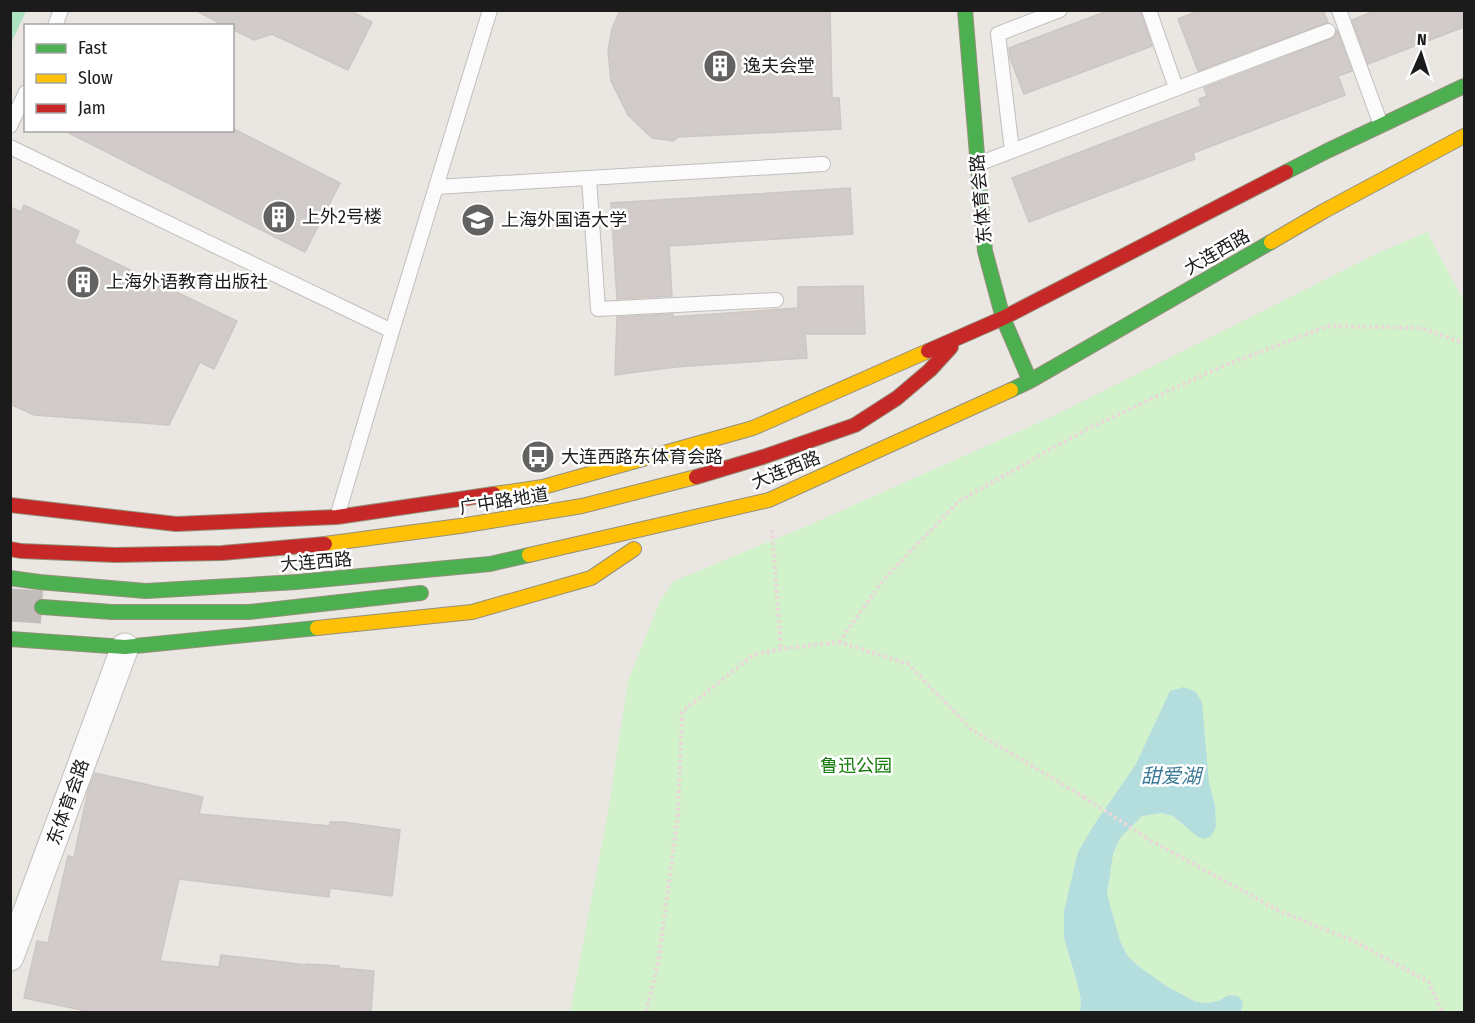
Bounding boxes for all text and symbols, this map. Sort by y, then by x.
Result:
legend [24,24,234,132]
north arrow [1391,24,1451,84]
text: N [1416,30,1427,49]
text: Fast [78,37,107,59]
building icon: 逸夫会堂 [702,48,738,84]
place label: 逸夫会堂 [743,55,815,77]
text: Slow [78,67,113,89]
text: Jam [78,97,106,119]
street label: 东体育会路 [966,153,996,245]
building icon: 上外2号楼 [261,199,297,235]
school or university icon: 上海外国语大学 [460,202,496,238]
place label: 上外2号楼 [302,206,382,228]
place label: 上海外国语大学 [501,209,627,231]
street label: 大连西路 [1180,224,1254,280]
building icon: 上海外语教育出版社 [65,264,101,300]
place label: 上海外语教育出版社 [106,271,268,293]
bus stop icon: 大连西路东体育会路 [520,439,556,475]
place label: 大连西路东体育会路 [561,446,723,468]
street label: 大连西路 [749,446,823,494]
street label: 广中路地道 [458,483,550,519]
street label: 大连西路 [279,548,353,576]
park label: 鲁迅公园 [820,755,892,777]
street label: 东体育会路 [42,756,94,848]
water label: 甜爱湖 [1141,764,1204,788]

